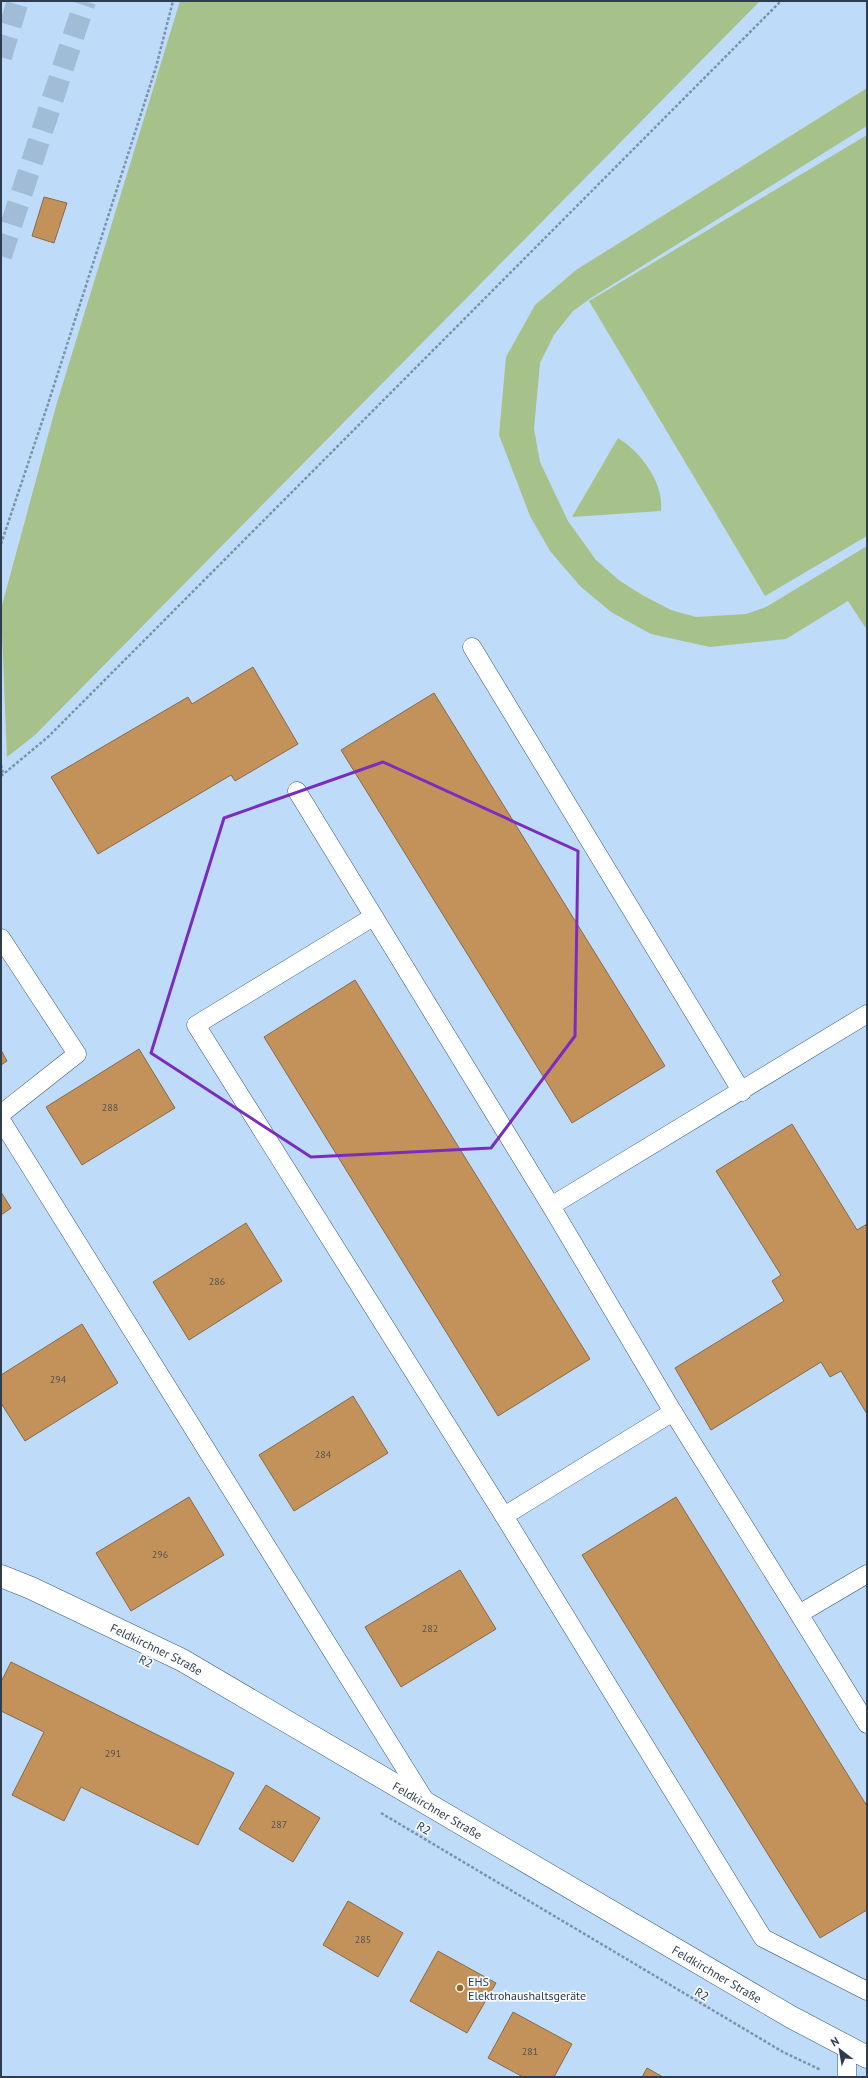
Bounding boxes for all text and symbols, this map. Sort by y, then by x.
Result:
house number: 288 [102,1101,118,1114]
house number: 286 [209,1275,225,1288]
house number: 294 [50,1373,67,1386]
house number: 284 [315,1448,332,1461]
house number: 296 [152,1548,168,1561]
street label: Feldkirchner Straße [108,1620,206,1678]
house number: 282 [422,1622,438,1635]
street label: R2 [136,1651,156,1671]
house number: 291 [105,1747,121,1760]
street label: Feldkirchner Straße [390,1778,485,1842]
house number: 287 [271,1818,287,1831]
street label: R2 [414,1818,434,1838]
house number: 285 [355,1933,371,1946]
street label: Feldkirchner Straße [670,1942,765,2006]
place label: EHS Elektrohaushaltsgeräte [468,1974,586,2003]
marker: EHS Elektrohaushaltsgeräte [455,1983,465,1993]
street label: R2 [692,1984,712,2004]
north arrow [820,2030,860,2070]
text: N [828,2034,842,2049]
house number: 281 [522,2045,538,2058]

